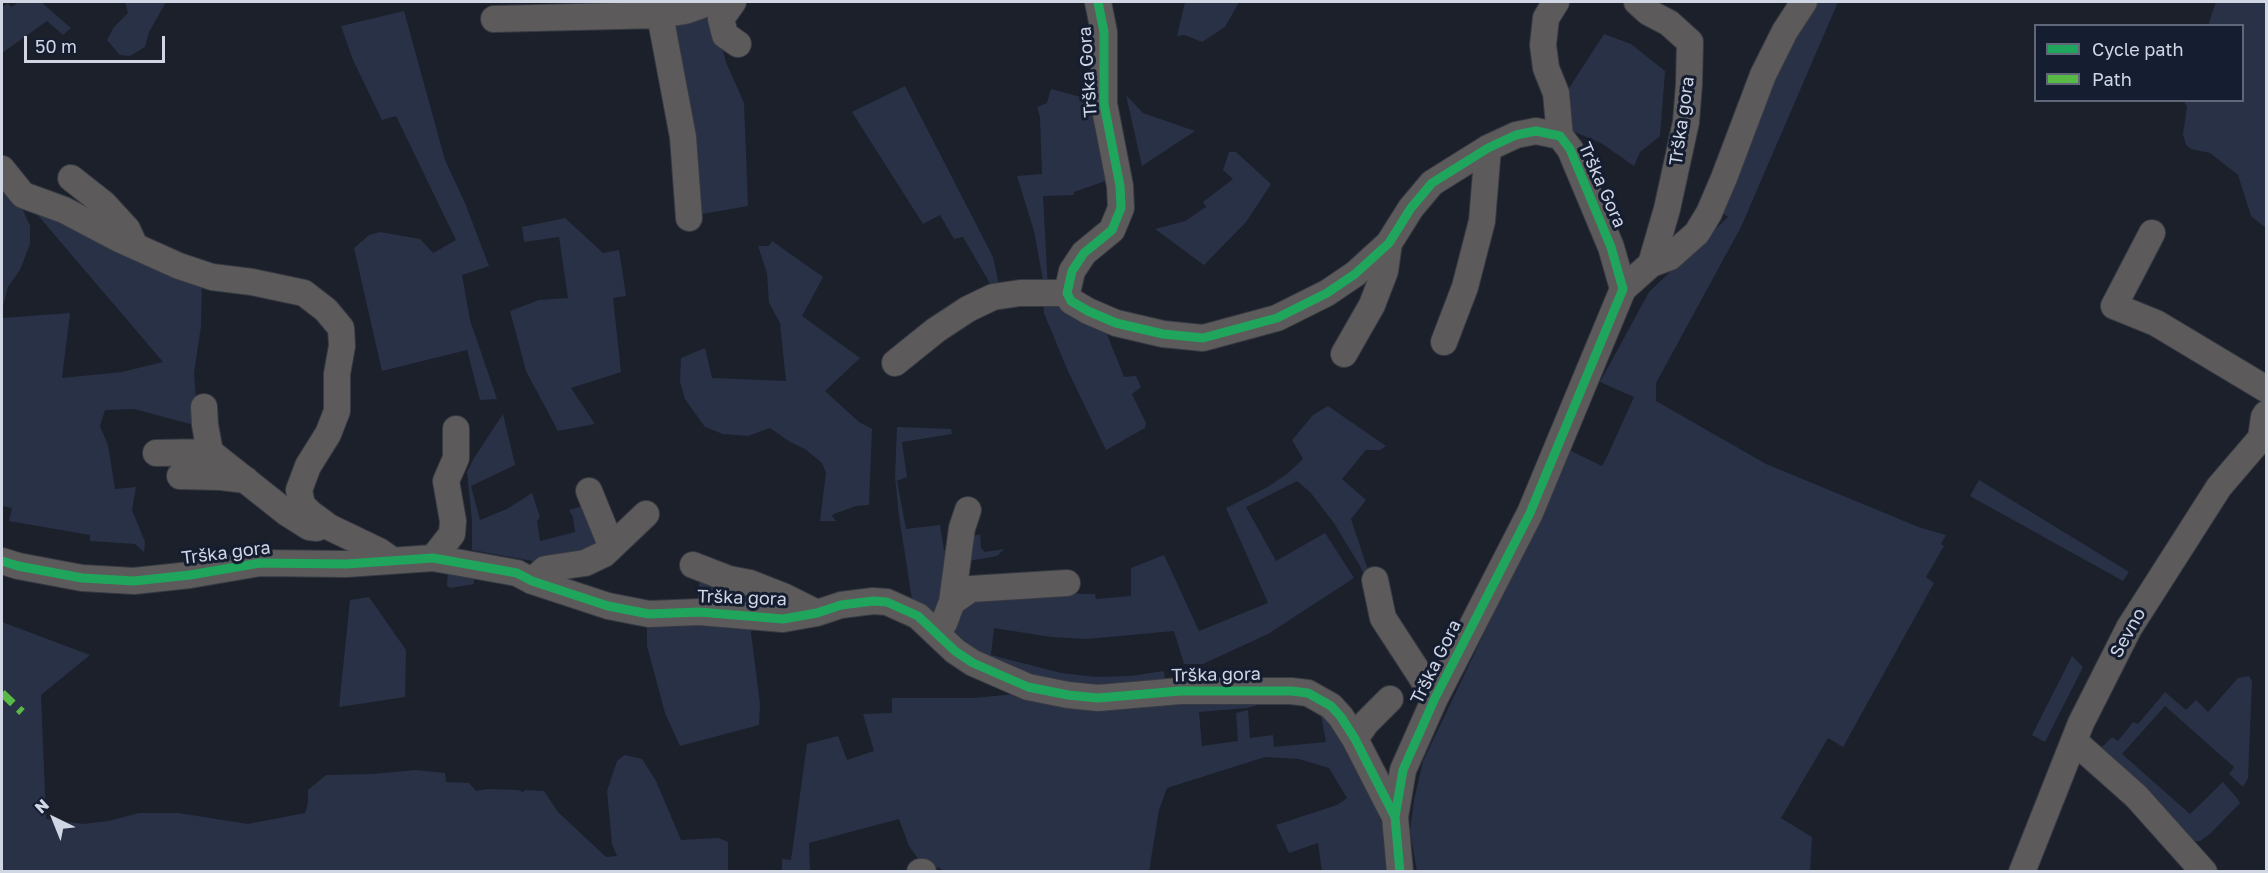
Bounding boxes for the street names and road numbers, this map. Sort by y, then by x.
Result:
street label: Trška Gora [1074,26,1102,118]
street label: Trška gora [1665,75,1699,167]
street label: Trška Gora [1574,139,1630,231]
street label: Trška gora [180,537,272,569]
street label: Trška gora [697,586,787,610]
street label: Sevno [2106,604,2150,662]
street label: Trška Gora [1406,616,1466,708]
street label: Trška gora [1171,663,1261,687]

